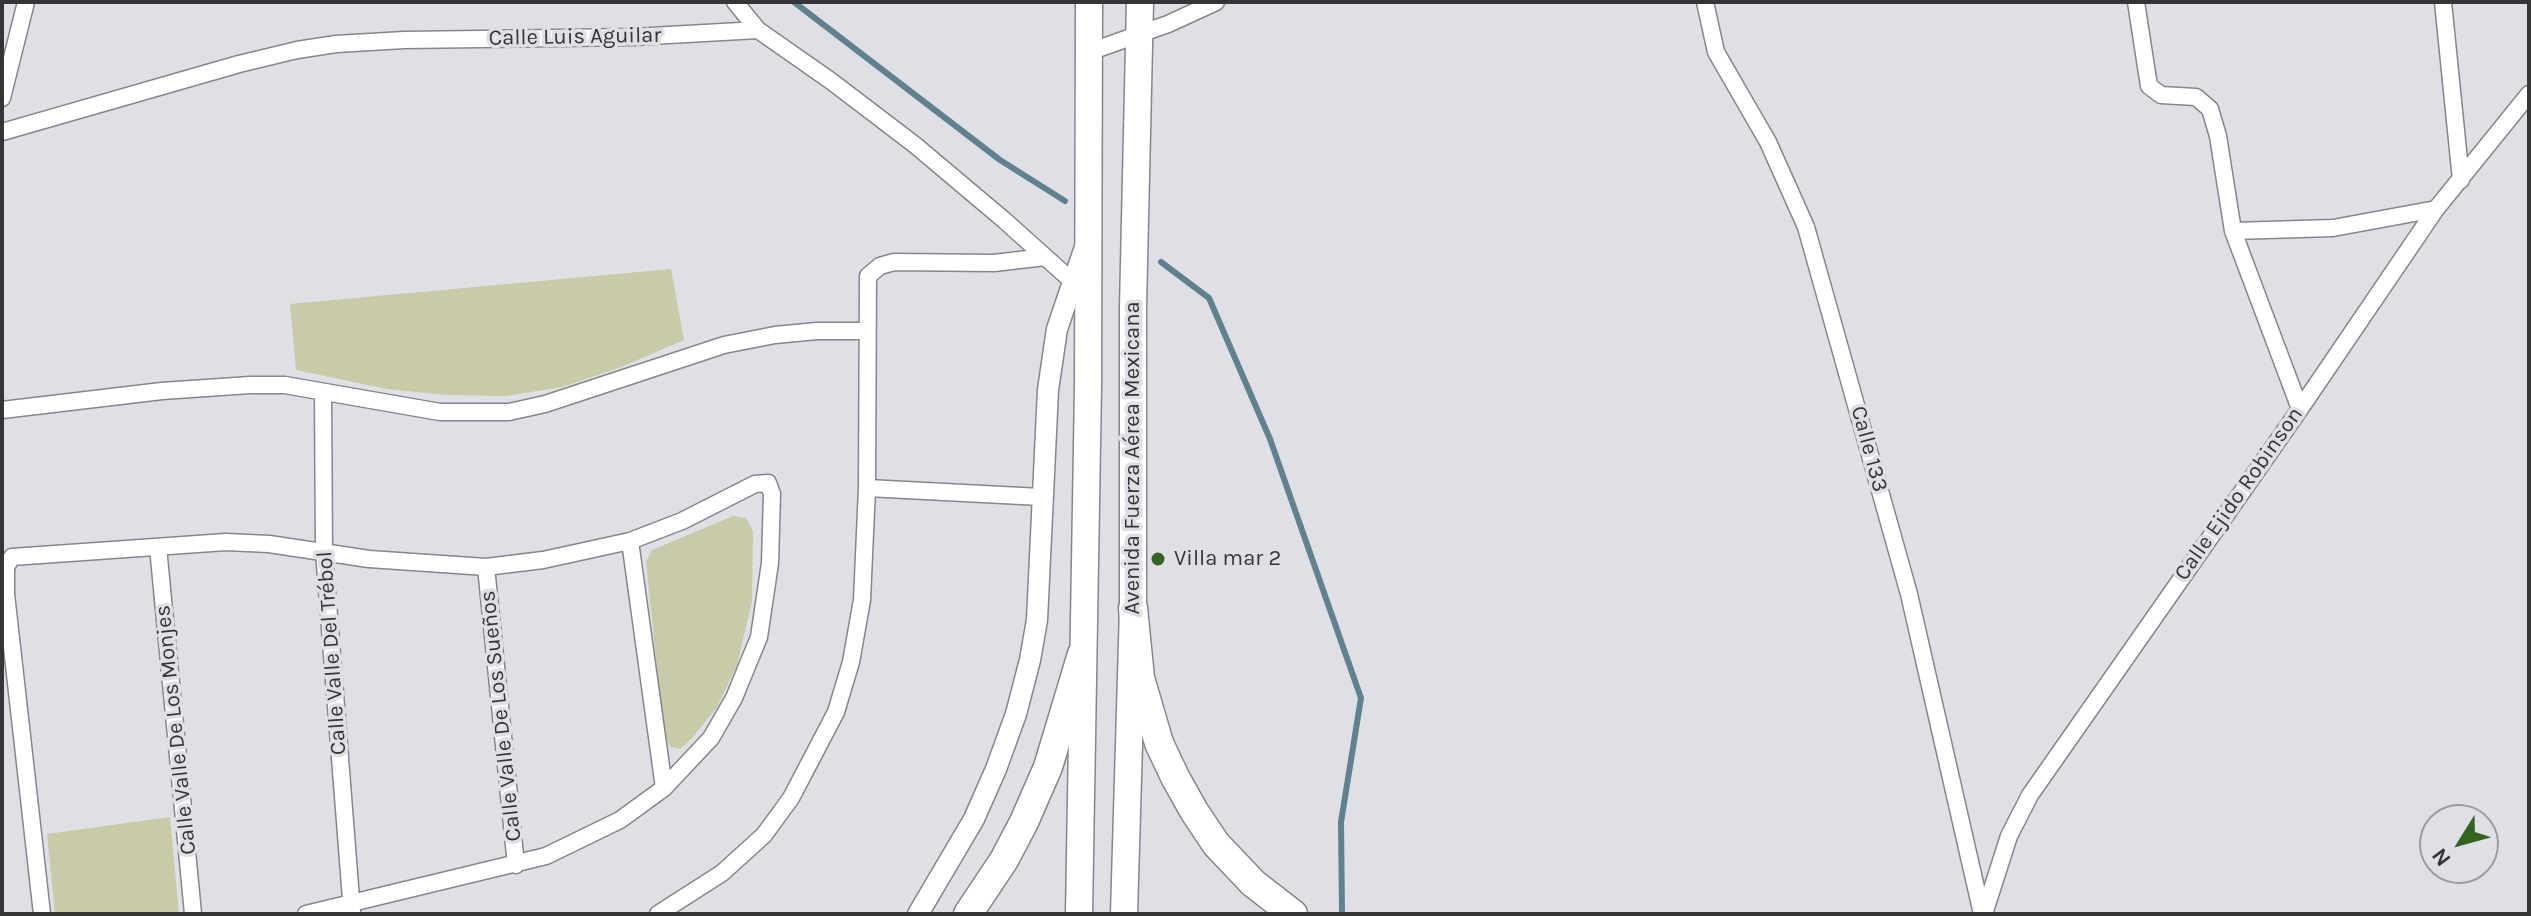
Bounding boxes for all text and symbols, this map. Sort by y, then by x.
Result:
street label: Calle Luis Aguilar [489,22,661,52]
street label: Avenida Fuerza Aérea Mexicana [1120,301,1146,615]
street label: Calle Ejido Robinson [2169,402,2309,586]
street label: Calle 133 [1845,403,1893,495]
place label: Villa mar 2 [1174,546,1281,572]
street label: Calle Valle Del Trébol [312,550,352,756]
marker: Villa mar 2 [1149,550,1167,568]
street label: Calle Valle De Los Sueños [475,589,527,843]
street label: Calle Valle De Los Monjes [150,604,202,856]
north arrow [2419,804,2499,884]
text: N [2426,843,2457,871]

